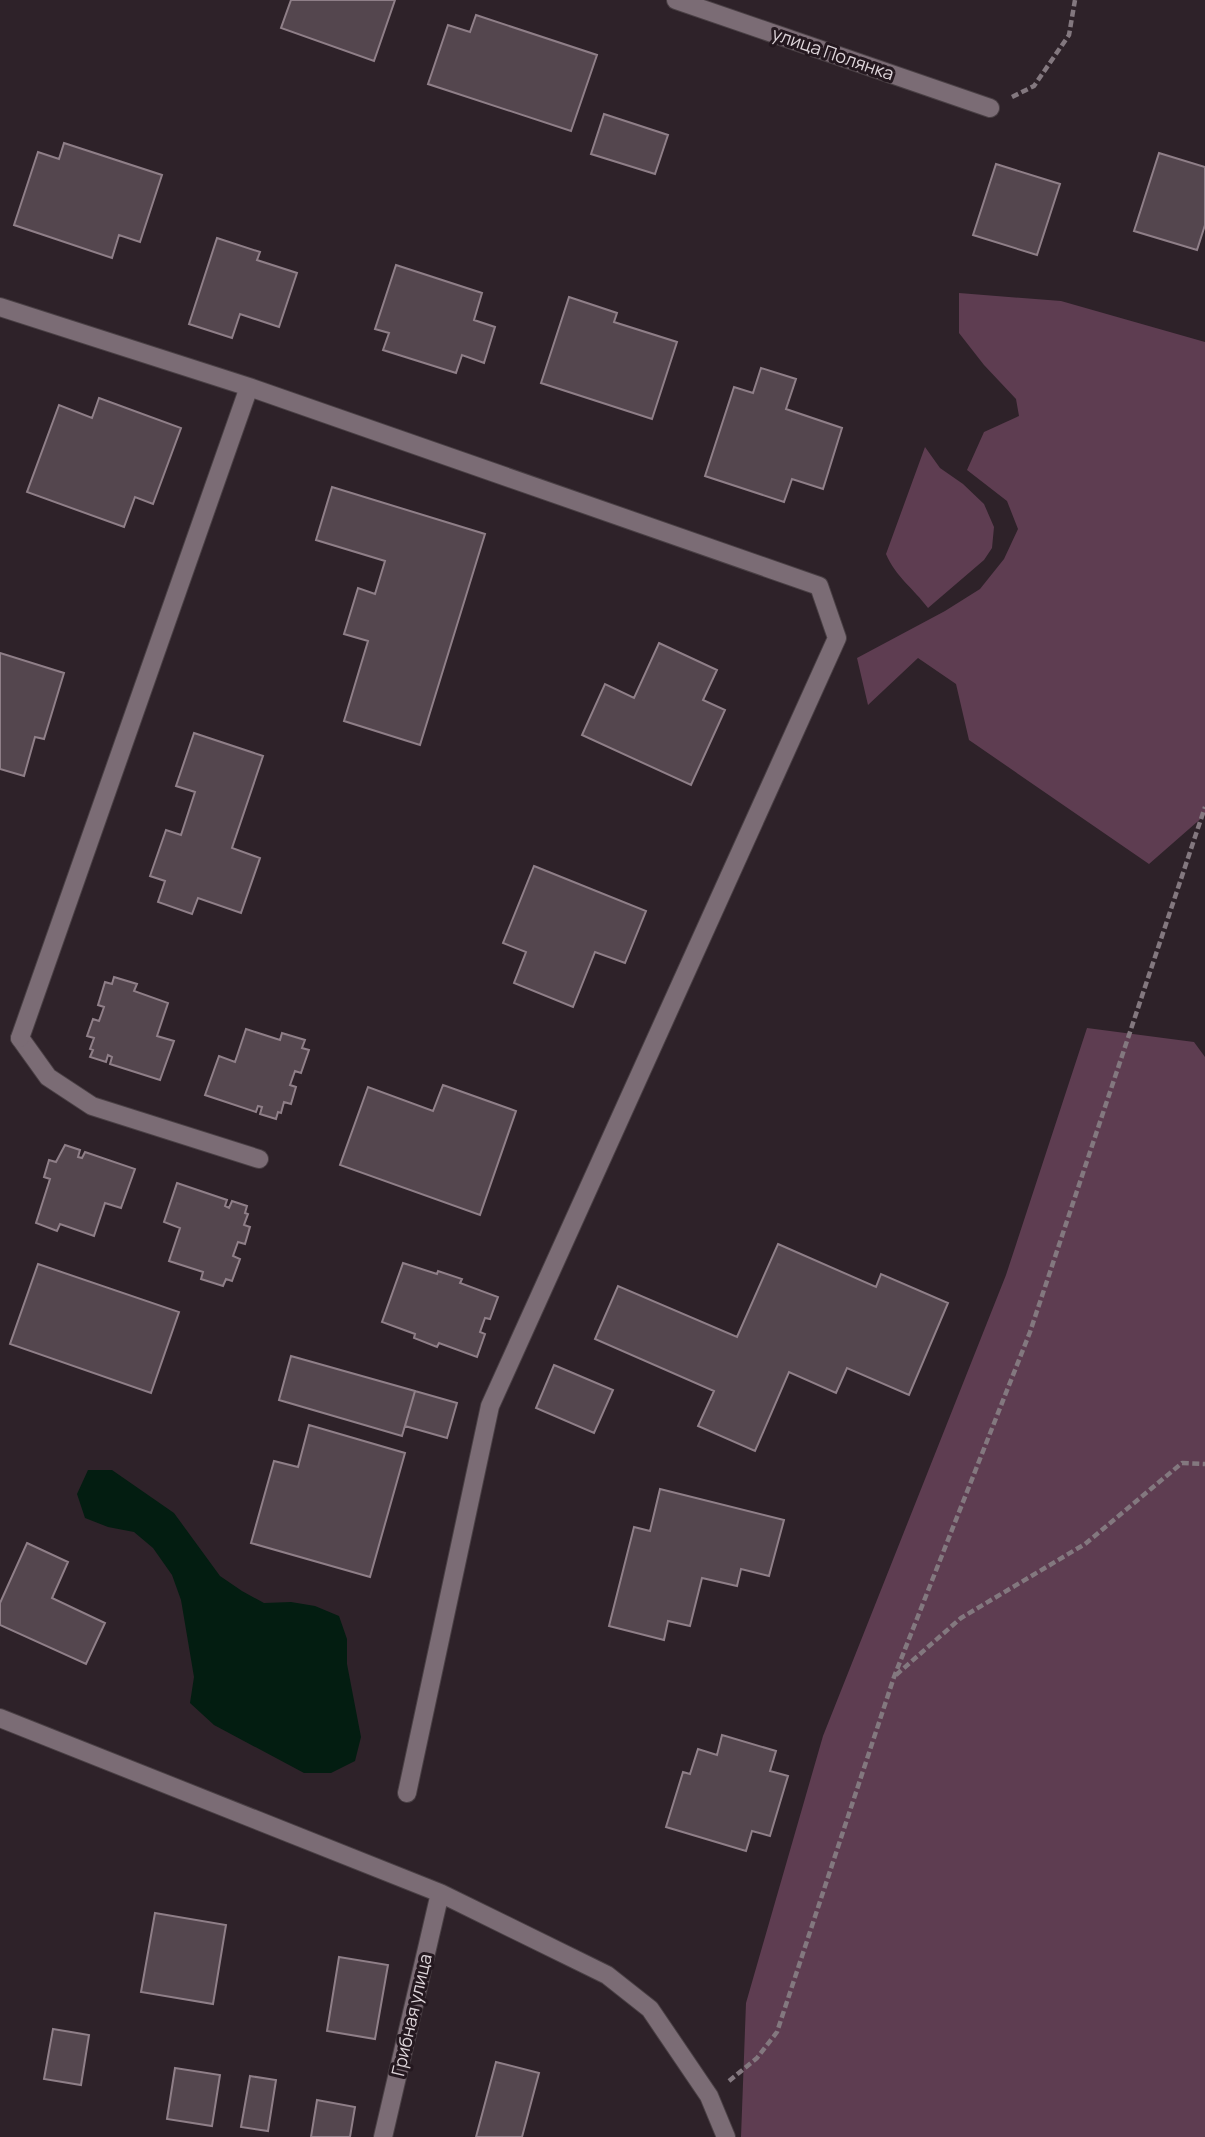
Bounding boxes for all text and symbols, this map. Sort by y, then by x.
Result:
street label: улица Полянка [769,21,897,85]
street label: Грибная улица [385,1951,437,2078]

